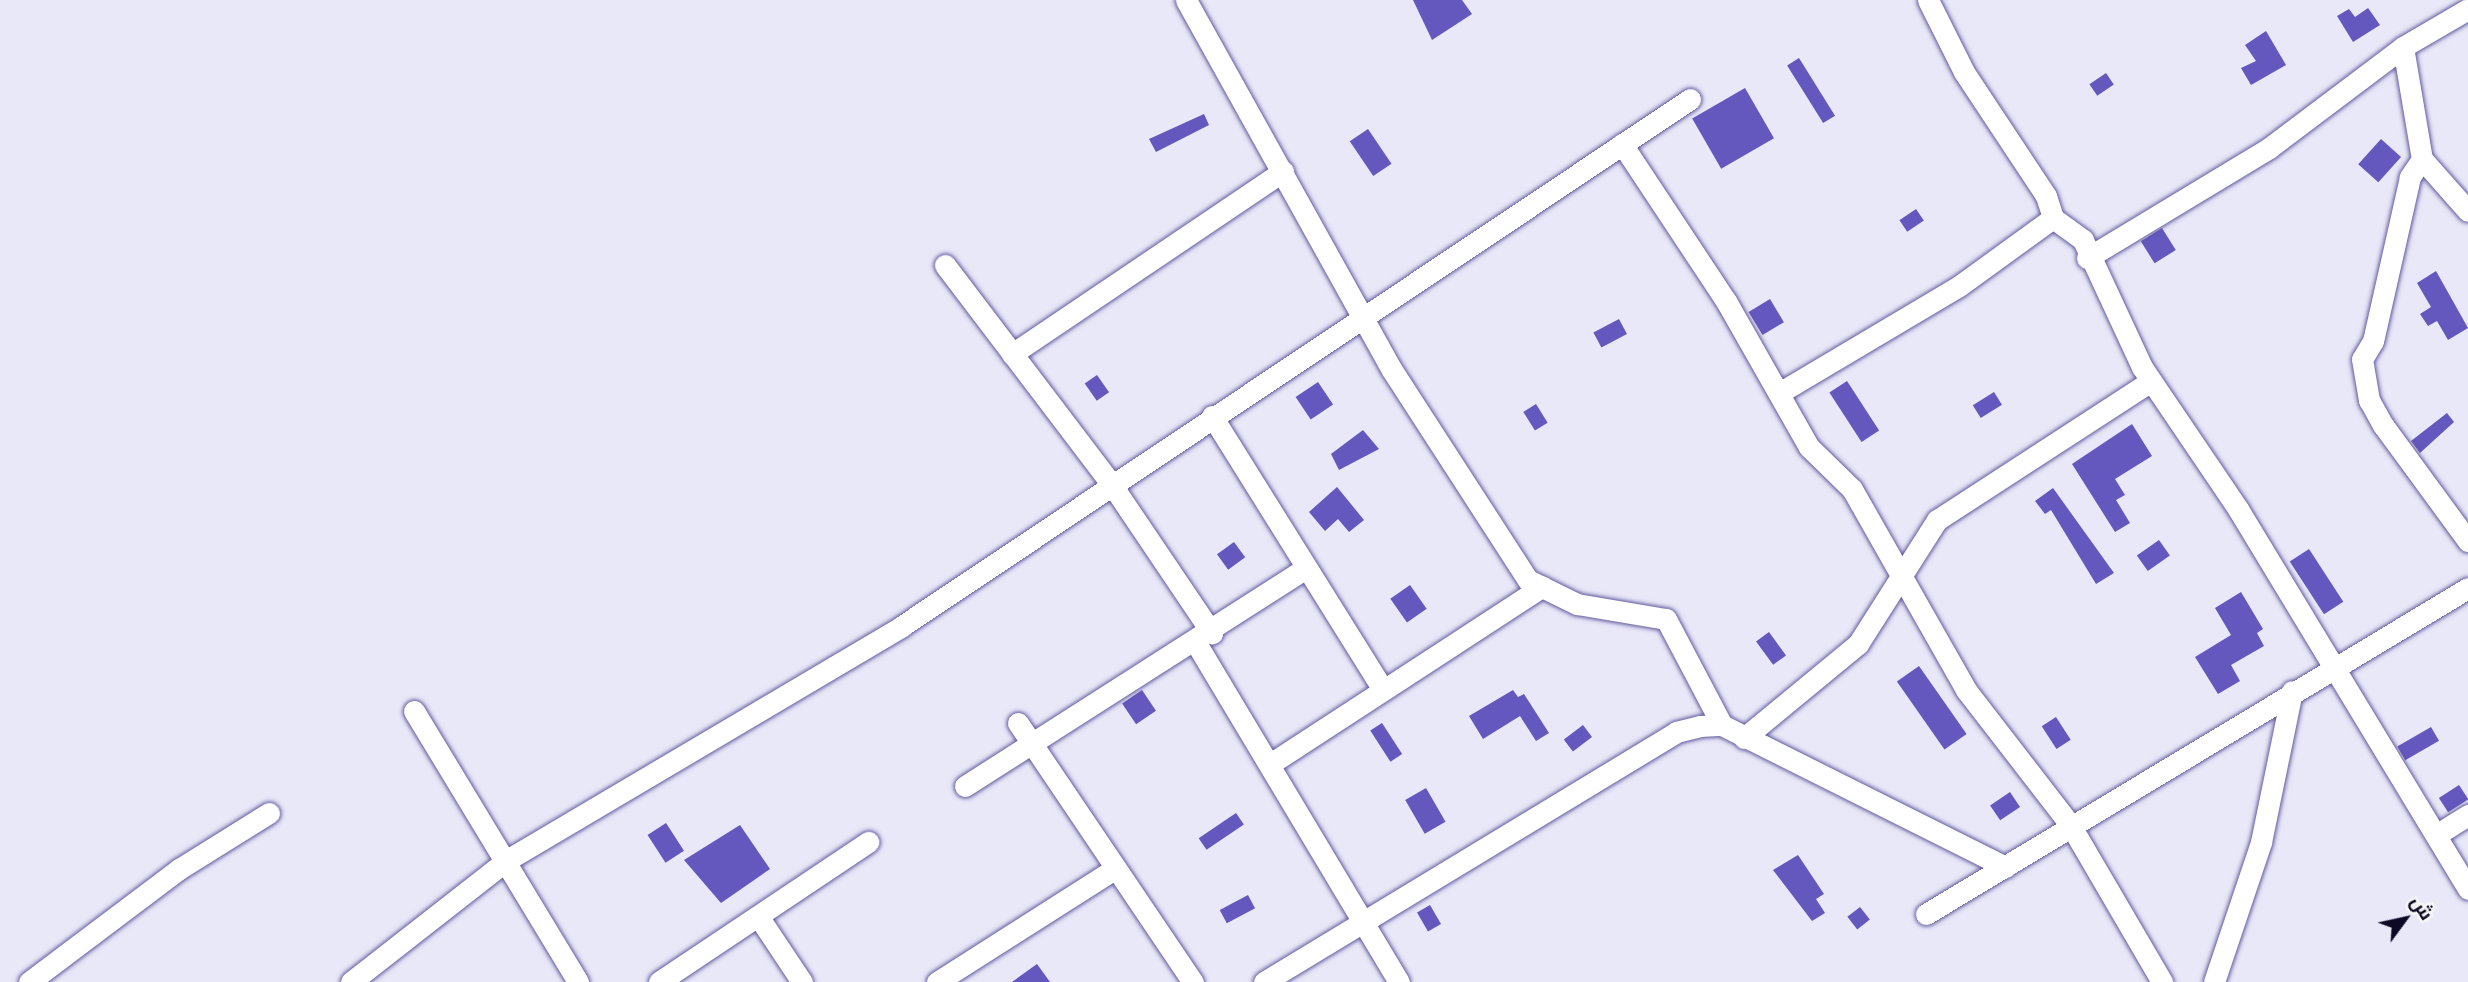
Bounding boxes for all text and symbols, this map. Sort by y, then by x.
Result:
north arrow [2370,884,2440,954]
text: ش [2407,891,2438,924]

